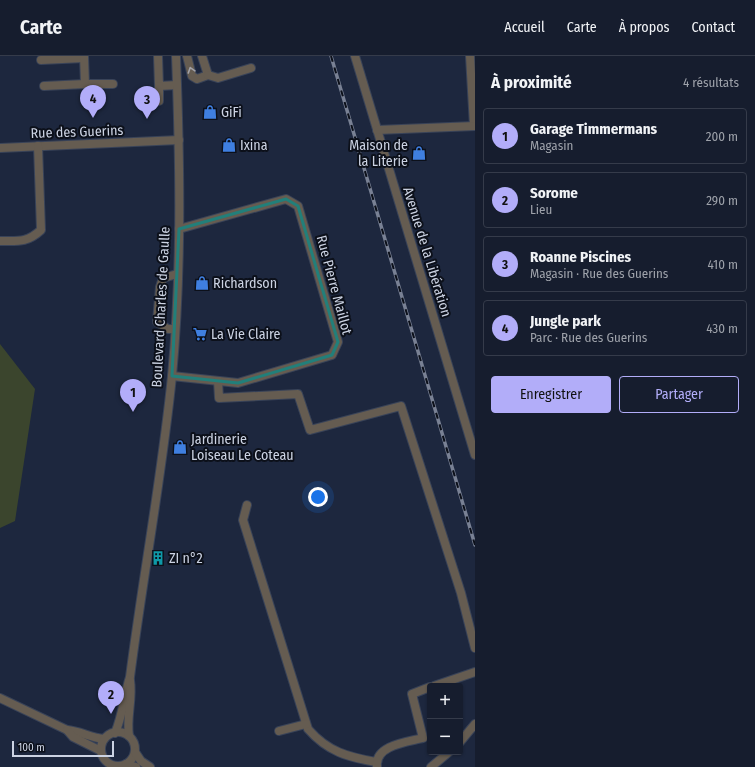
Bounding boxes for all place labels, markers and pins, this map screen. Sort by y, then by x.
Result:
pin: 4 [80,85,106,118]
pin: 3 [134,86,160,119]
shop icon: GiFi [202,104,218,120]
place label: GiFi [221,104,242,121]
shop icon: Ixina [221,137,237,153]
place label: Ixina [240,137,268,154]
place label: Maison de la Literie [349,137,408,170]
shop icon: Maison de la Literie [411,145,427,161]
shop icon: Richardson [194,275,210,291]
place label: Richardson [213,275,277,292]
supermarket icon: La Vie Claire [192,326,208,342]
place label: La Vie Claire [211,326,281,343]
pin: 1 [120,379,146,412]
place label: Jardinerie Loiseau Le Coteau [191,431,294,464]
shop icon: Jardinerie Loiseau Le Coteau [172,439,188,455]
building icon: ZI n°2 [150,550,166,566]
place label: ZI n°2 [169,550,203,567]
pin: 2 [98,681,124,714]

